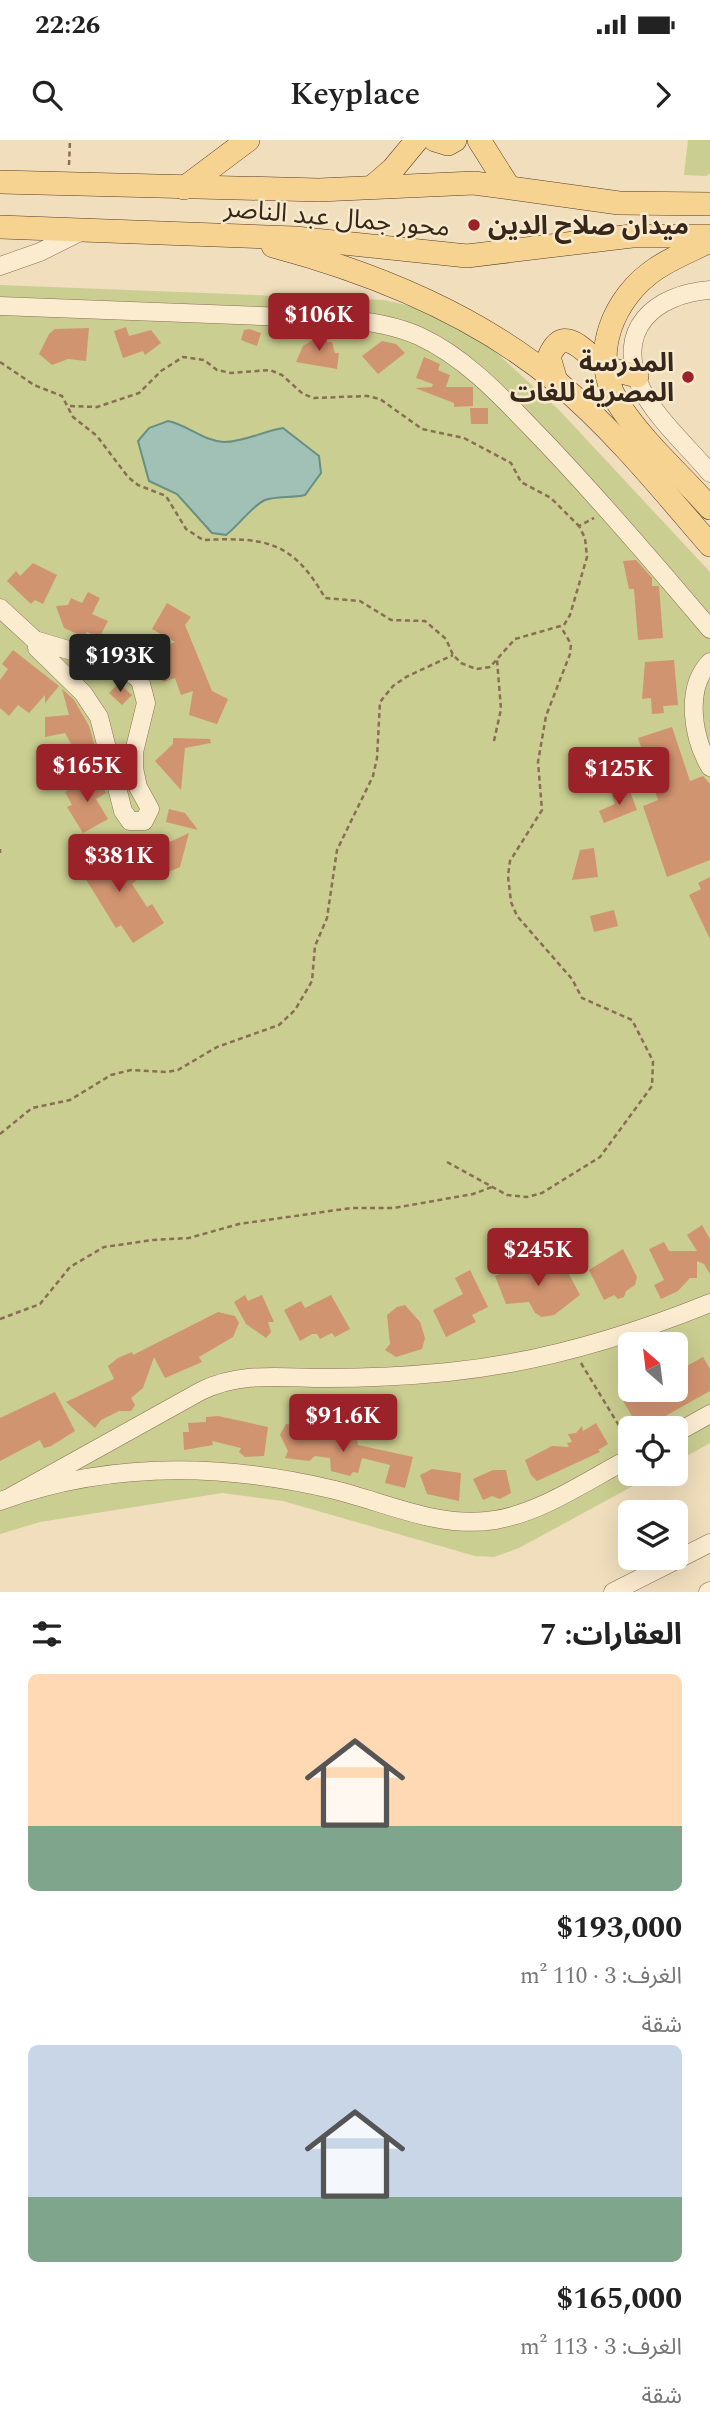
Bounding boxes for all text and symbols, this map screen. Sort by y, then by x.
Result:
text: 22:26 [35,5,100,45]
text: Keyplace [290,70,420,119]
icon: search [28,76,66,114]
icon: forward [644,76,682,114]
street label: محور جمال عبد الناصر [221,188,451,248]
place label: ميدان صلاح الدين [488,206,689,246]
marker: ميدان صلاح الدين [466,217,482,233]
pin: $106K [270,294,368,353]
text: $106K [284,298,354,333]
place label: المدرسة المصرية للغات [510,343,674,413]
marker: المدرسة المصرية للغات [680,369,696,385]
pin: $193K [71,634,169,694]
text: $193K [85,639,155,674]
pin: $165K [38,744,136,804]
pin: $125K [570,748,668,807]
text: $165K [52,749,122,784]
text: $125K [584,752,654,787]
pin: $381K [70,834,168,894]
text: $381K [84,839,154,874]
pin: $245K [489,1228,587,1288]
text: $245K [503,1233,573,1268]
north arrow [618,1332,688,1402]
map controls [618,1332,688,1570]
pin: $91.6K [286,1394,400,1454]
text: $91.6K [305,1399,381,1434]
button: locate [618,1416,688,1486]
button: layers [618,1500,688,1570]
text: العقارات: 7 [540,1612,682,1658]
icon: filters [28,1615,66,1653]
icon: home [292,1720,418,1846]
text: $193,000 [556,1905,682,1951]
text: الغرف: 3 · 110 m² [520,1959,682,1994]
text: شقة [641,2008,682,2043]
icon: home [292,2091,418,2217]
text: $165,000 [556,2276,682,2322]
text: الغرف: 3 · 113 m² [520,2330,682,2365]
text: شقة [641,2379,682,2414]

